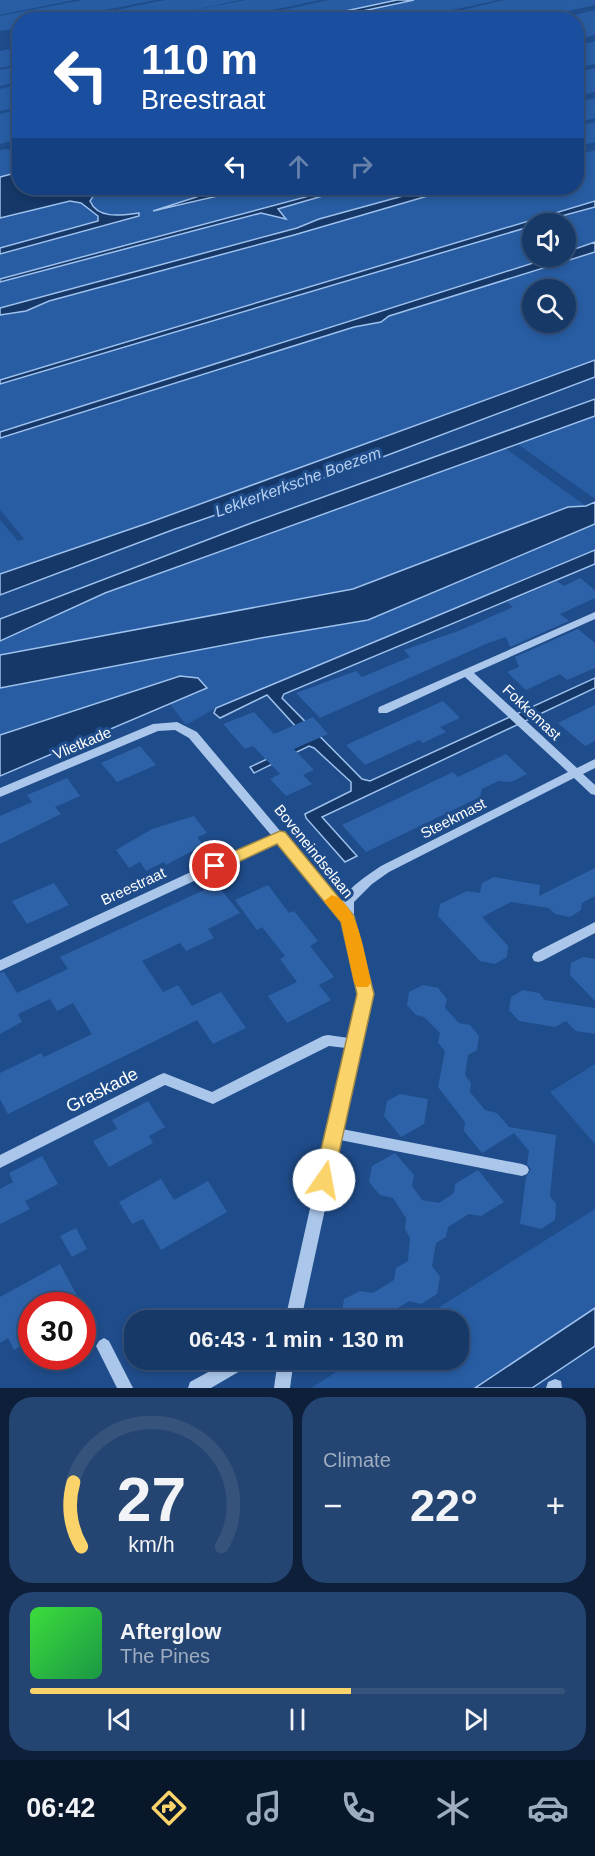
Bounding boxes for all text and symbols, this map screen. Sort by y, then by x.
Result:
icon: left [42,36,120,114]
text: 110 m [141,36,258,83]
text: Breestraat [141,85,266,115]
icon: left [219,150,252,183]
icon: ahead [282,150,315,183]
icon: right [345,150,378,183]
map controls [522,213,576,333]
button: sound [522,213,576,267]
button: search [522,279,576,333]
water label: Lekkerkerksche Boezem [213,444,383,520]
street label: Fokkemast [499,681,565,744]
street label: Vlietkade [50,723,114,763]
street label: Steekmast [418,794,489,842]
street label: Boveneindselaan [271,801,357,901]
pin [189,840,240,891]
icon: arrive [198,849,231,882]
street label: Breestraat [98,863,169,908]
street label: Graskade [63,1063,141,1117]
position arrow [292,1148,356,1212]
speed limit sign: 30 [18,1292,96,1370]
text: 06:43 · 1 min · 130 m [189,1327,404,1352]
text: Climate [323,1449,391,1471]
text: 27 [116,1465,186,1534]
text: 22° [410,1480,478,1531]
text: − [323,1487,342,1524]
text: + [546,1487,565,1524]
text: km/h [128,1533,174,1557]
text: Afterglow [120,1619,221,1644]
text: The Pines [120,1645,210,1667]
icon: previous [103,1703,136,1736]
icon: pause [281,1703,314,1736]
icon: next [459,1703,492,1736]
icon: directions [148,1787,190,1829]
icon: music [243,1787,285,1829]
icon: phone [337,1787,379,1829]
icon: climate [432,1787,474,1829]
icon: car [527,1787,569,1829]
text: 06:42 [26,1793,95,1823]

